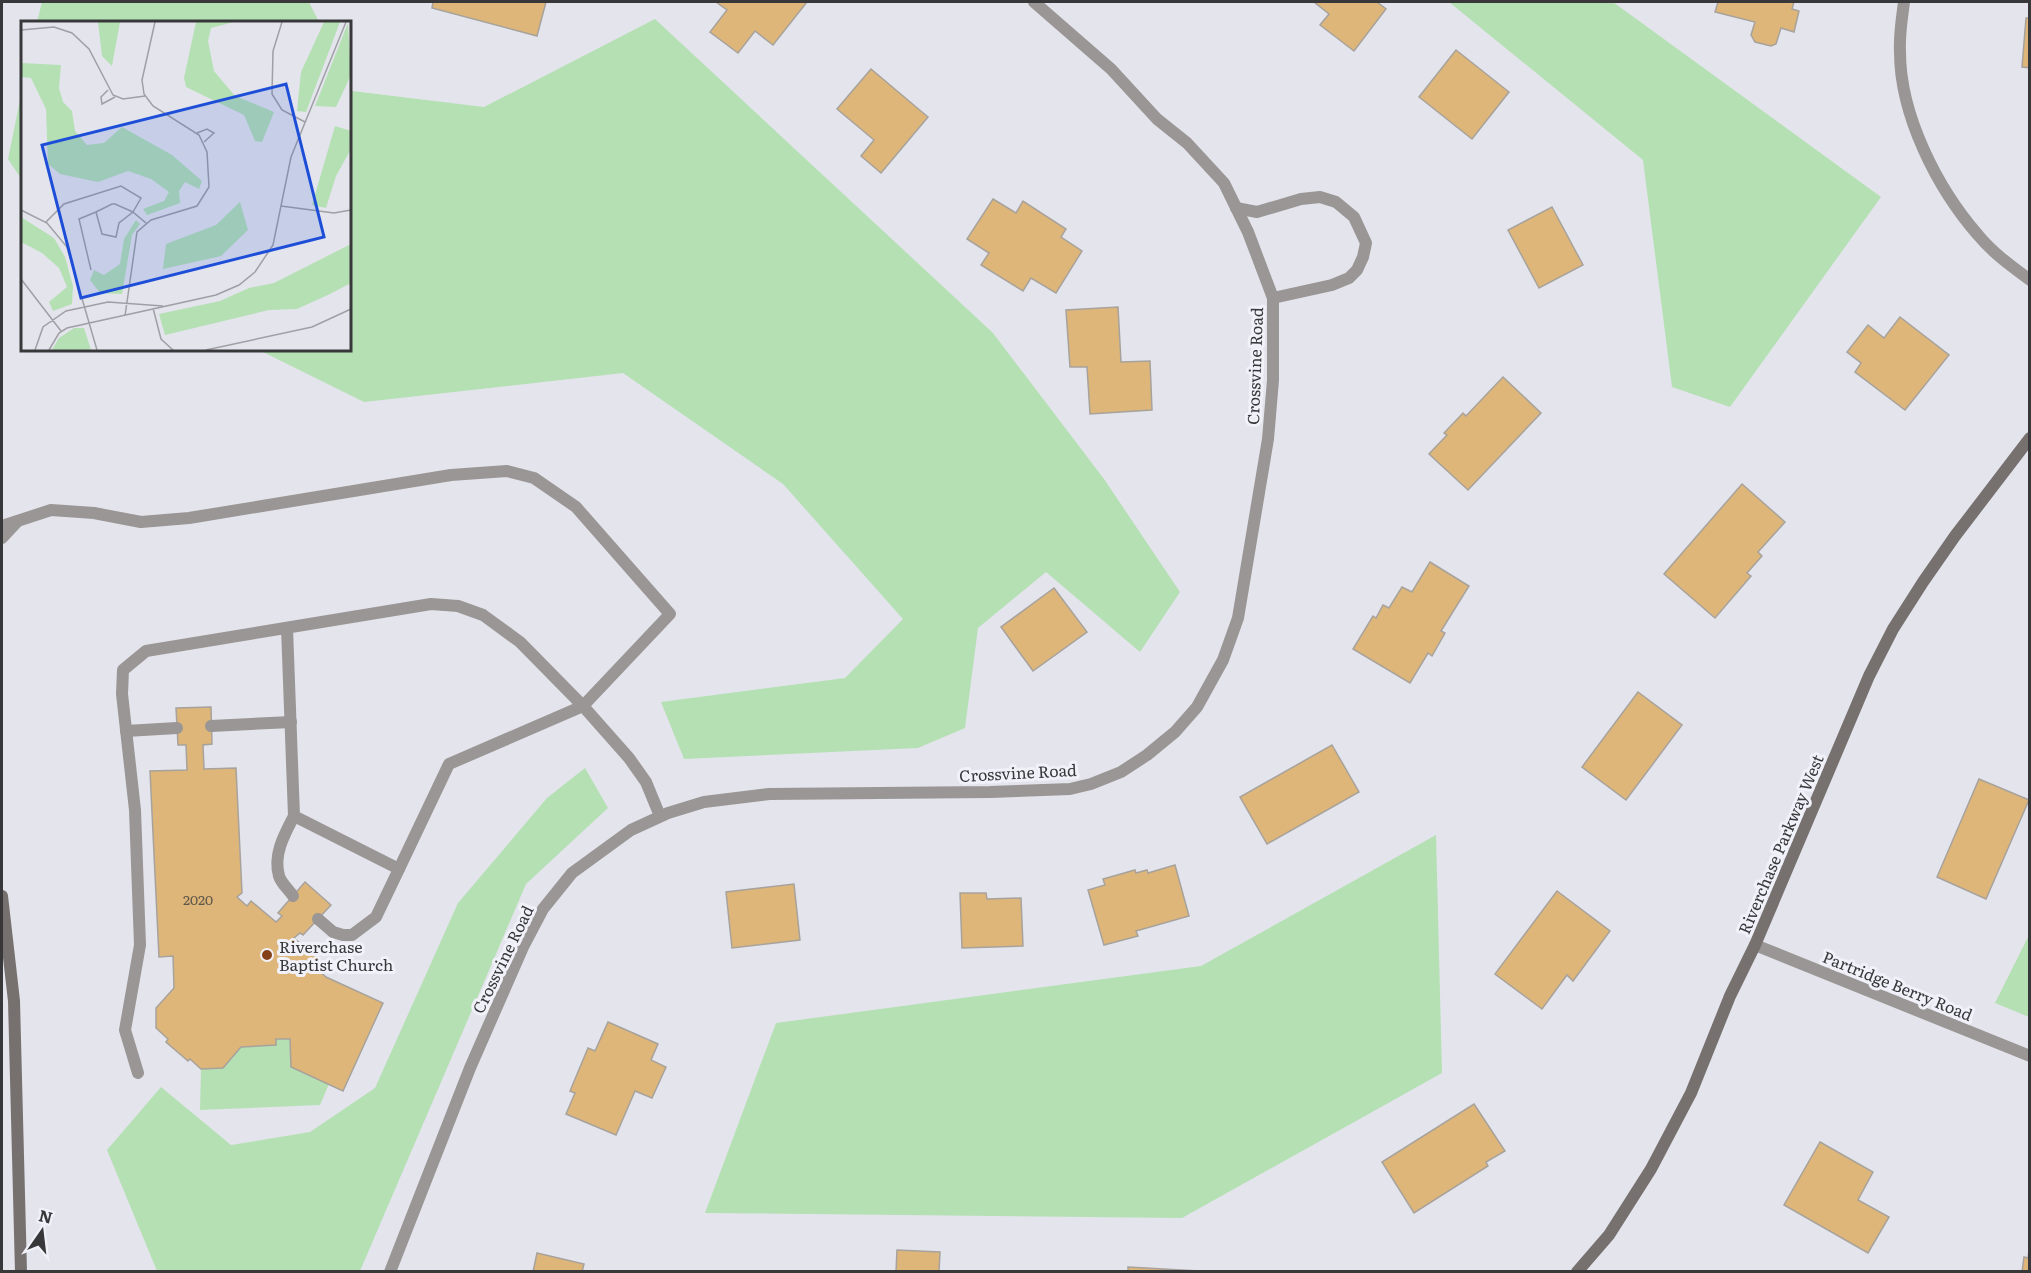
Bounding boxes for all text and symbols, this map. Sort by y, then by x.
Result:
inset map [21,21,351,351]
street label: Crossvine Road [1240,307,1268,425]
street label: Riverchase Parkway West [1731,750,1829,938]
street label: Crossvine Road [959,757,1078,787]
house number: 2020 [183,889,213,909]
street label: Crossvine Road [465,901,539,1017]
place label: Riverchase Baptist Church [279,934,394,976]
street label: Partridge Berry Road [1819,944,1977,1026]
marker: Riverchase Baptist Church [260,948,274,962]
north arrow [12,1201,72,1261]
text: N [36,1202,55,1229]

